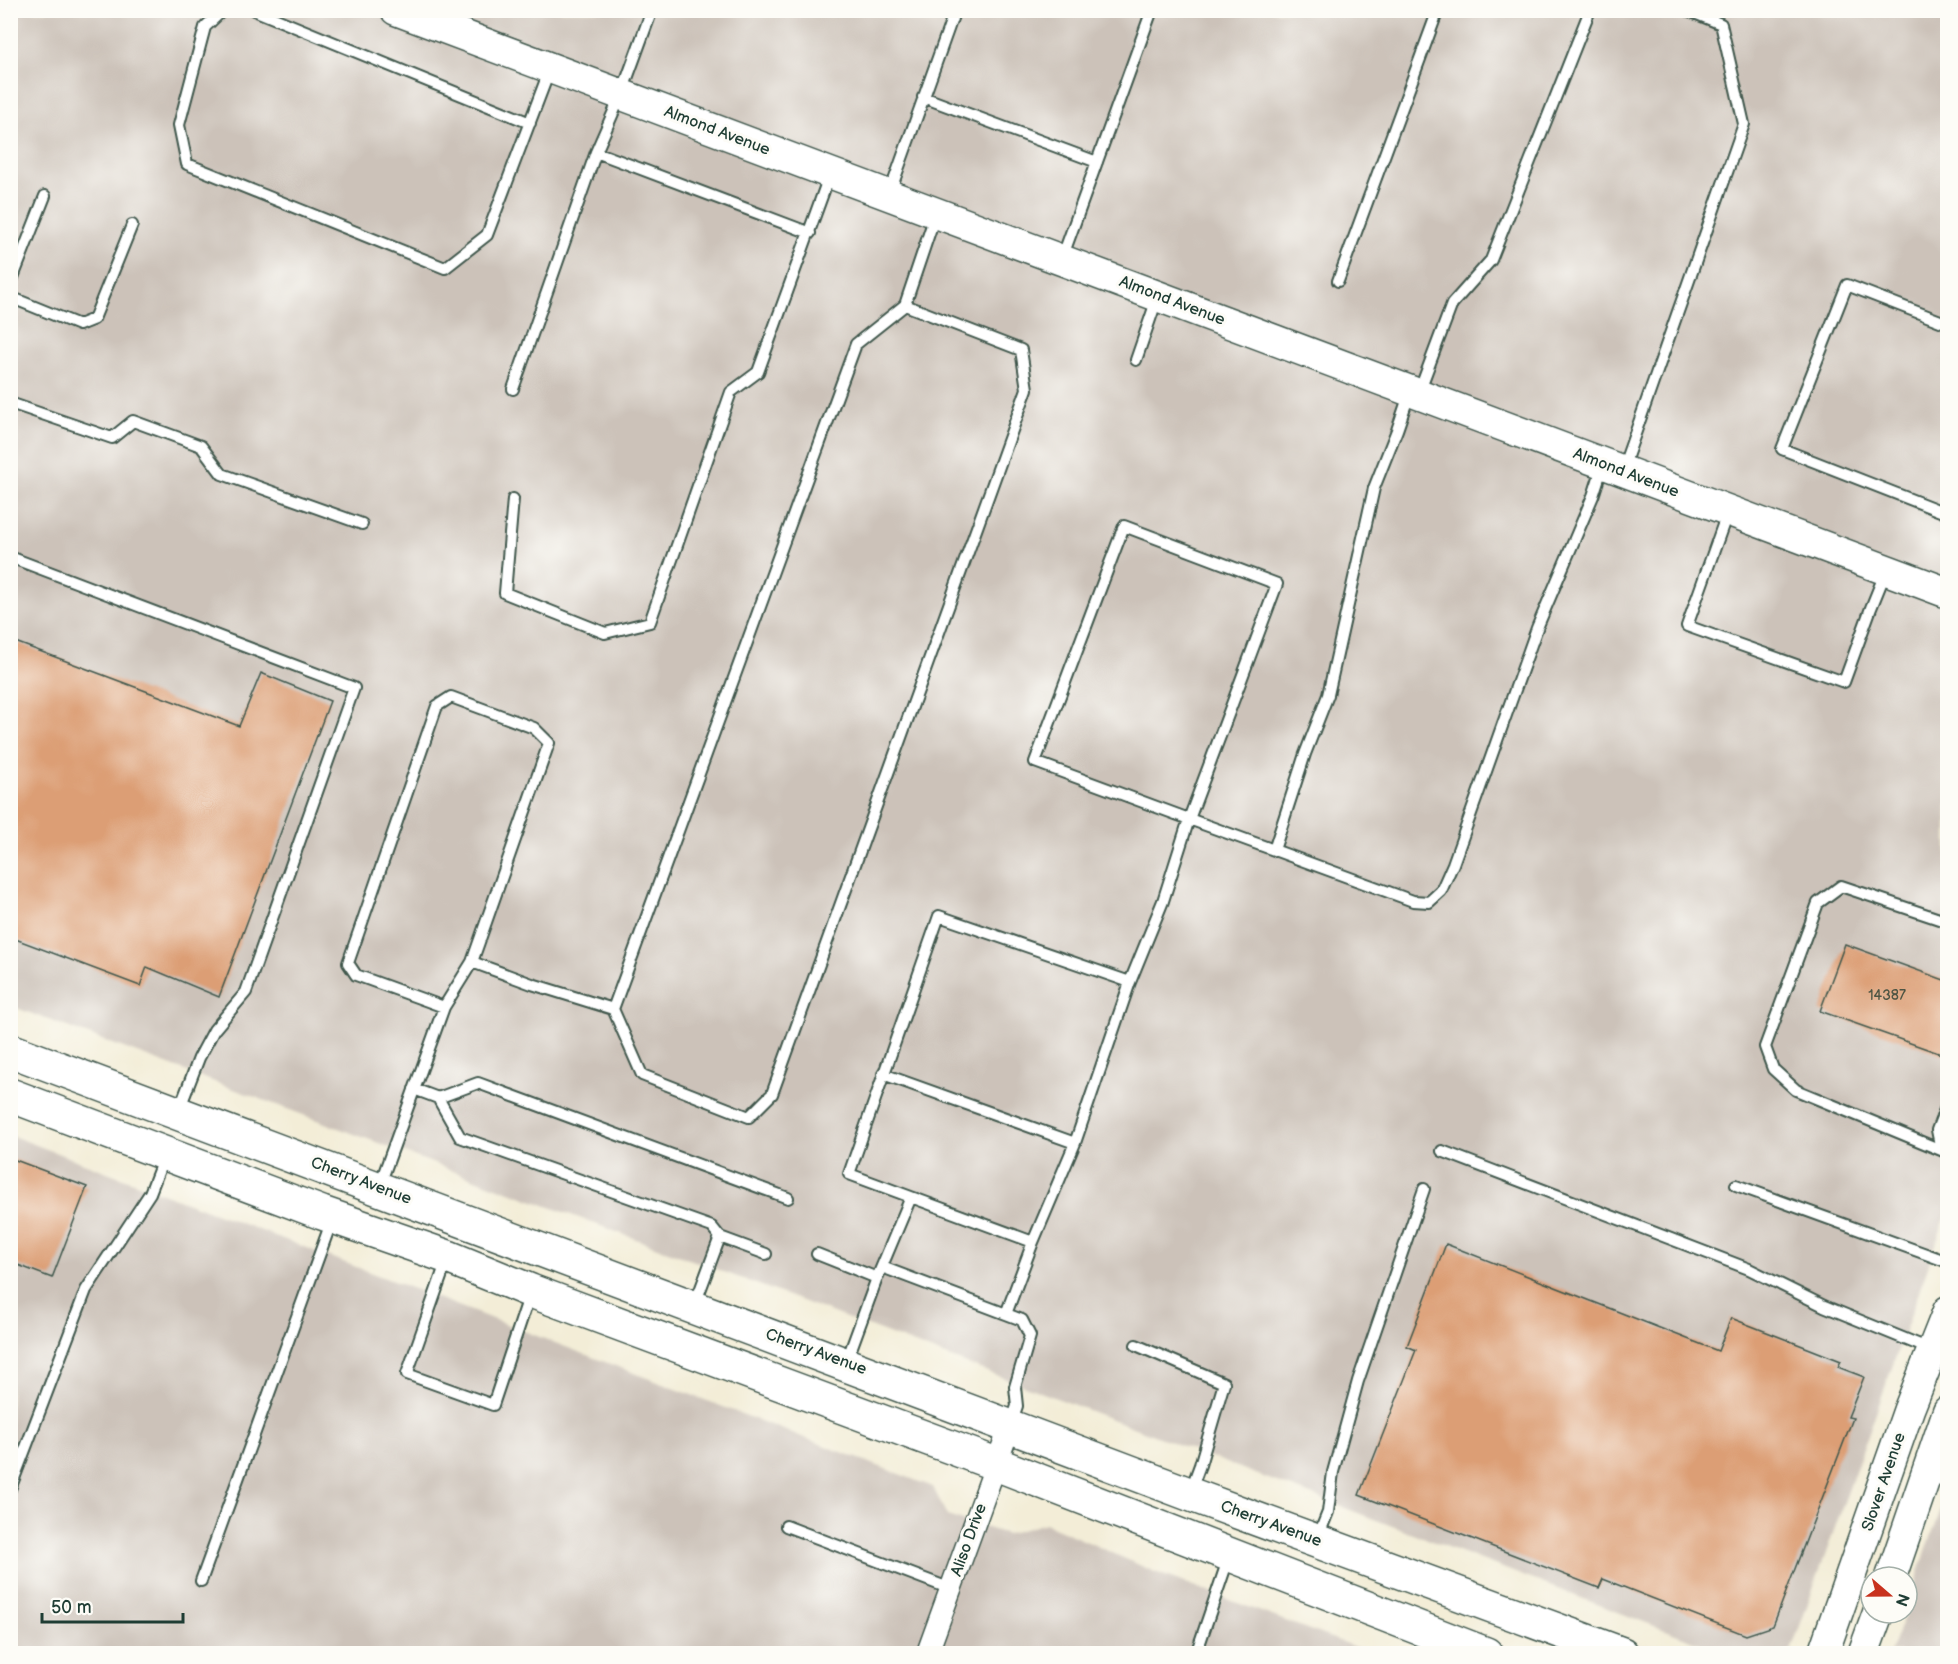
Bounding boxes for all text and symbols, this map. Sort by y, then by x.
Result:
street label: Almond Avenue [661,102,773,160]
street label: Almond Avenue [1116,272,1228,330]
street label: Almond Avenue [1570,444,1682,502]
house number: 14387 [1868,987,1906,1004]
street label: Cherry Avenue [308,1153,414,1209]
street label: Cherry Avenue [763,1325,870,1379]
street label: Slover Avenue [1858,1430,1910,1534]
street label: Cherry Avenue [1218,1497,1325,1551]
street label: Aliso Drive [947,1501,991,1579]
north arrow [1859,1565,1919,1625]
scale bar [42,1586,183,1624]
text: N [1891,1591,1913,1609]
text: 50 m [51,1597,92,1618]

